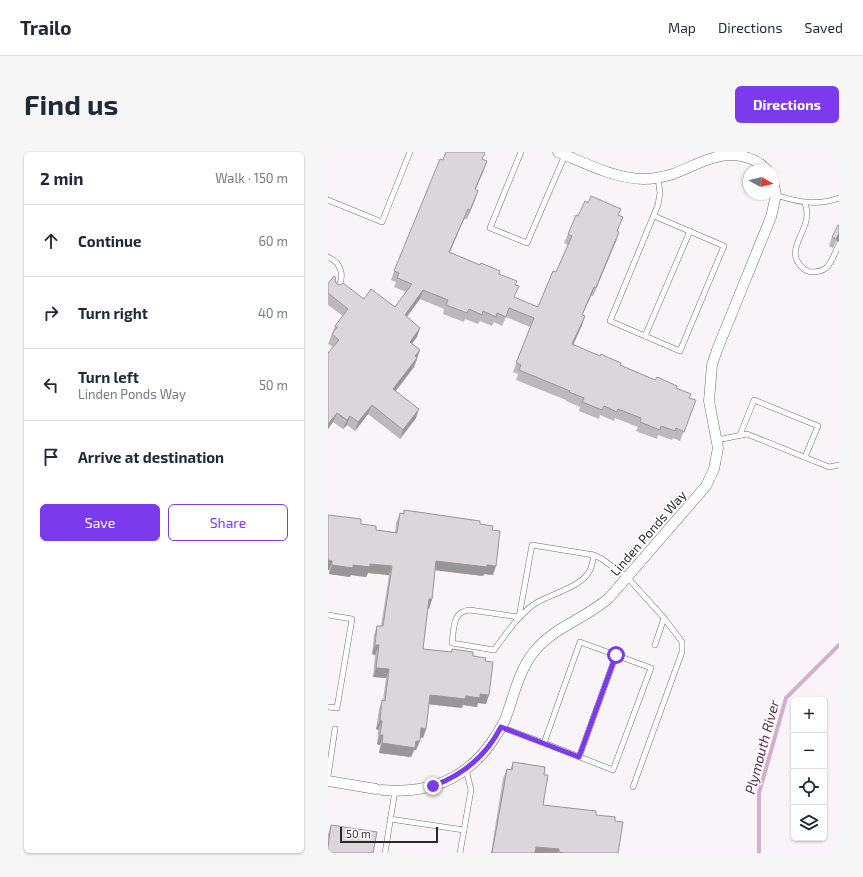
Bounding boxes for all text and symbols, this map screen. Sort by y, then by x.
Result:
text: Trailo [20,16,72,39]
text: Map [668,19,696,36]
text: Directions [718,19,783,36]
text: Saved [805,19,843,36]
button: Directions [735,86,839,123]
text: Find us [24,87,118,121]
north arrow [743,164,779,200]
text: 2 min [40,168,83,188]
text: Walk · 150 m [215,170,288,186]
icon: ahead [40,230,62,252]
text: Continue [78,232,141,250]
text: 60 m [258,233,288,249]
icon: right [40,302,62,324]
text: Turn right [78,304,148,322]
text: 40 m [258,305,288,321]
text: Turn left [78,368,139,386]
icon: left [40,374,62,396]
text: 50 m [259,377,288,393]
text: Linden Ponds Way [78,386,186,402]
icon: arrive [40,446,62,468]
text: Arrive at destination [78,448,224,466]
street label: Linden Ponds Way [607,487,689,579]
button: Save [40,504,160,541]
button: Share [168,504,288,541]
route start [607,646,625,664]
map controls [791,697,827,841]
button: + [791,697,827,733]
water label: Plymouth River [741,698,782,796]
button: − [791,733,827,769]
button: locate [791,769,827,805]
route end [424,777,442,795]
button: layers [791,805,827,841]
scale bar [340,825,438,844]
text: 50 m [346,827,371,840]

